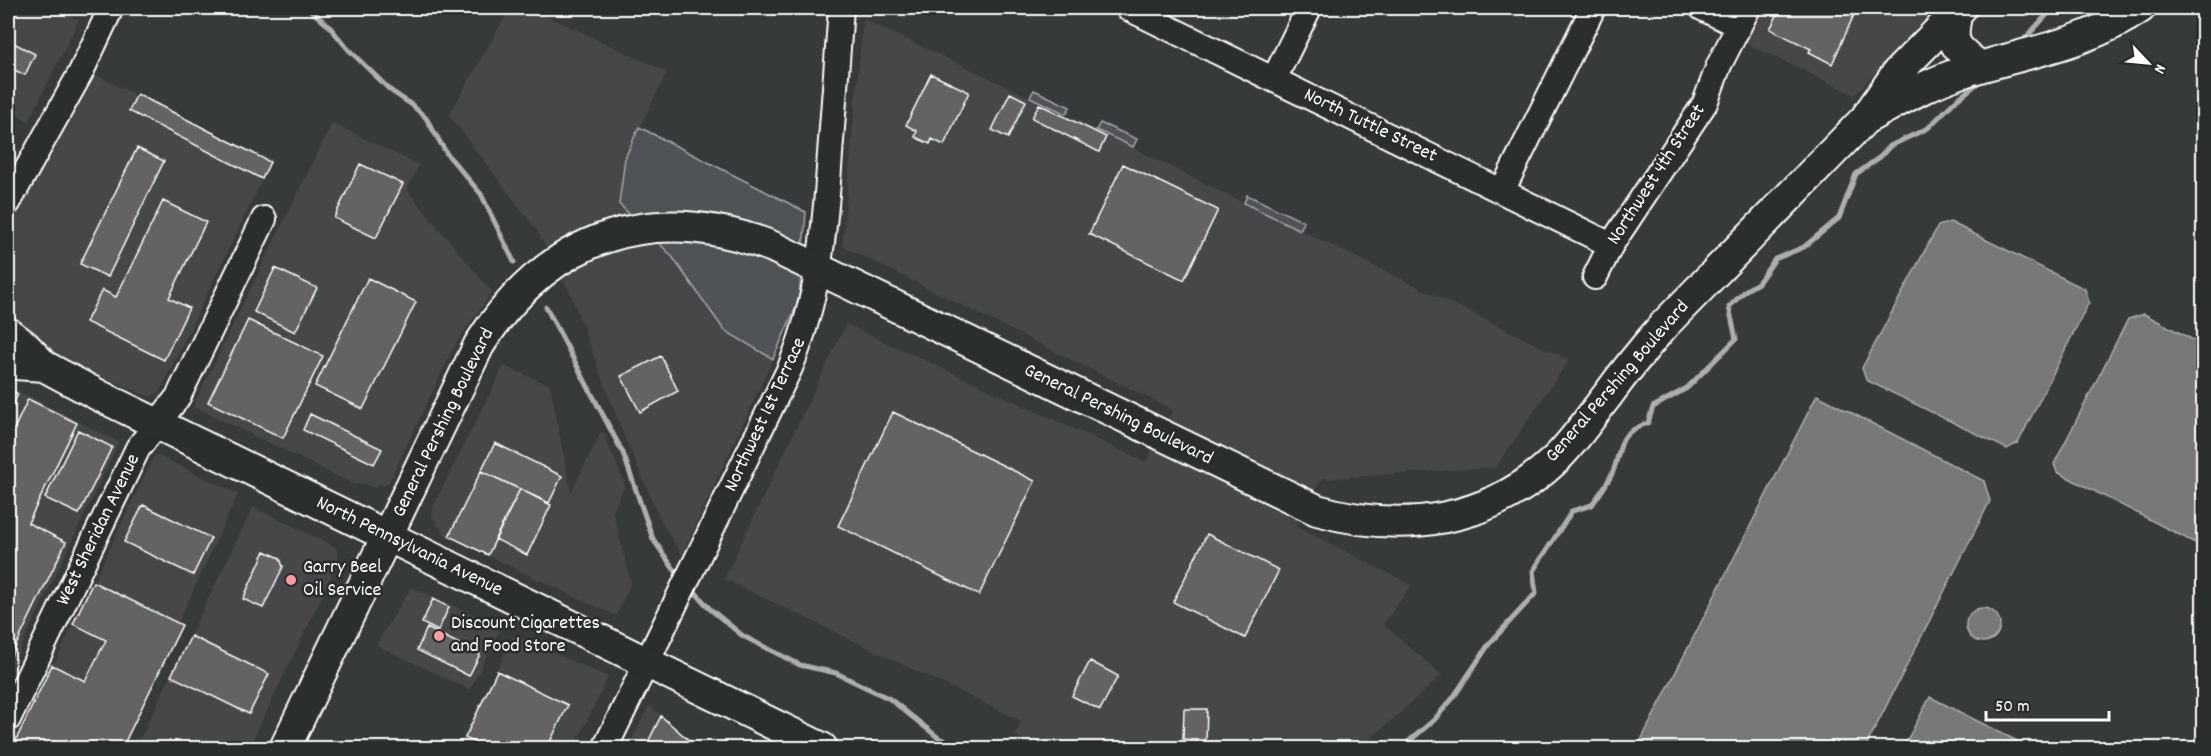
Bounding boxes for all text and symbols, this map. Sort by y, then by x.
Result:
north arrow [2118,33,2178,93]
text: N [2147,60,2171,77]
street label: North Tuttle Street [1298,82,1442,170]
street label: Northwest 4th Street [1601,99,1713,251]
street label: General Pershing Boulevard [1539,295,1697,469]
street label: General Pershing Boulevard [386,324,502,522]
street label: Northwest 1st Terrace [718,333,814,497]
street label: General Pershing Boulevard [1019,357,1217,473]
street label: West Sheridan Avenue [50,449,148,611]
street label: North Pennsylvania Avenue [311,490,507,604]
place label: Garry Beel Oil Service [303,554,382,605]
marker: Garry Beel Oil Service [284,573,298,587]
place label: Discount Cigarettes and Food Store [451,610,600,661]
marker: Discount Cigarettes and Food Store [432,629,446,643]
scale bar [1986,684,2109,722]
text: 50 m [1995,695,2030,720]

